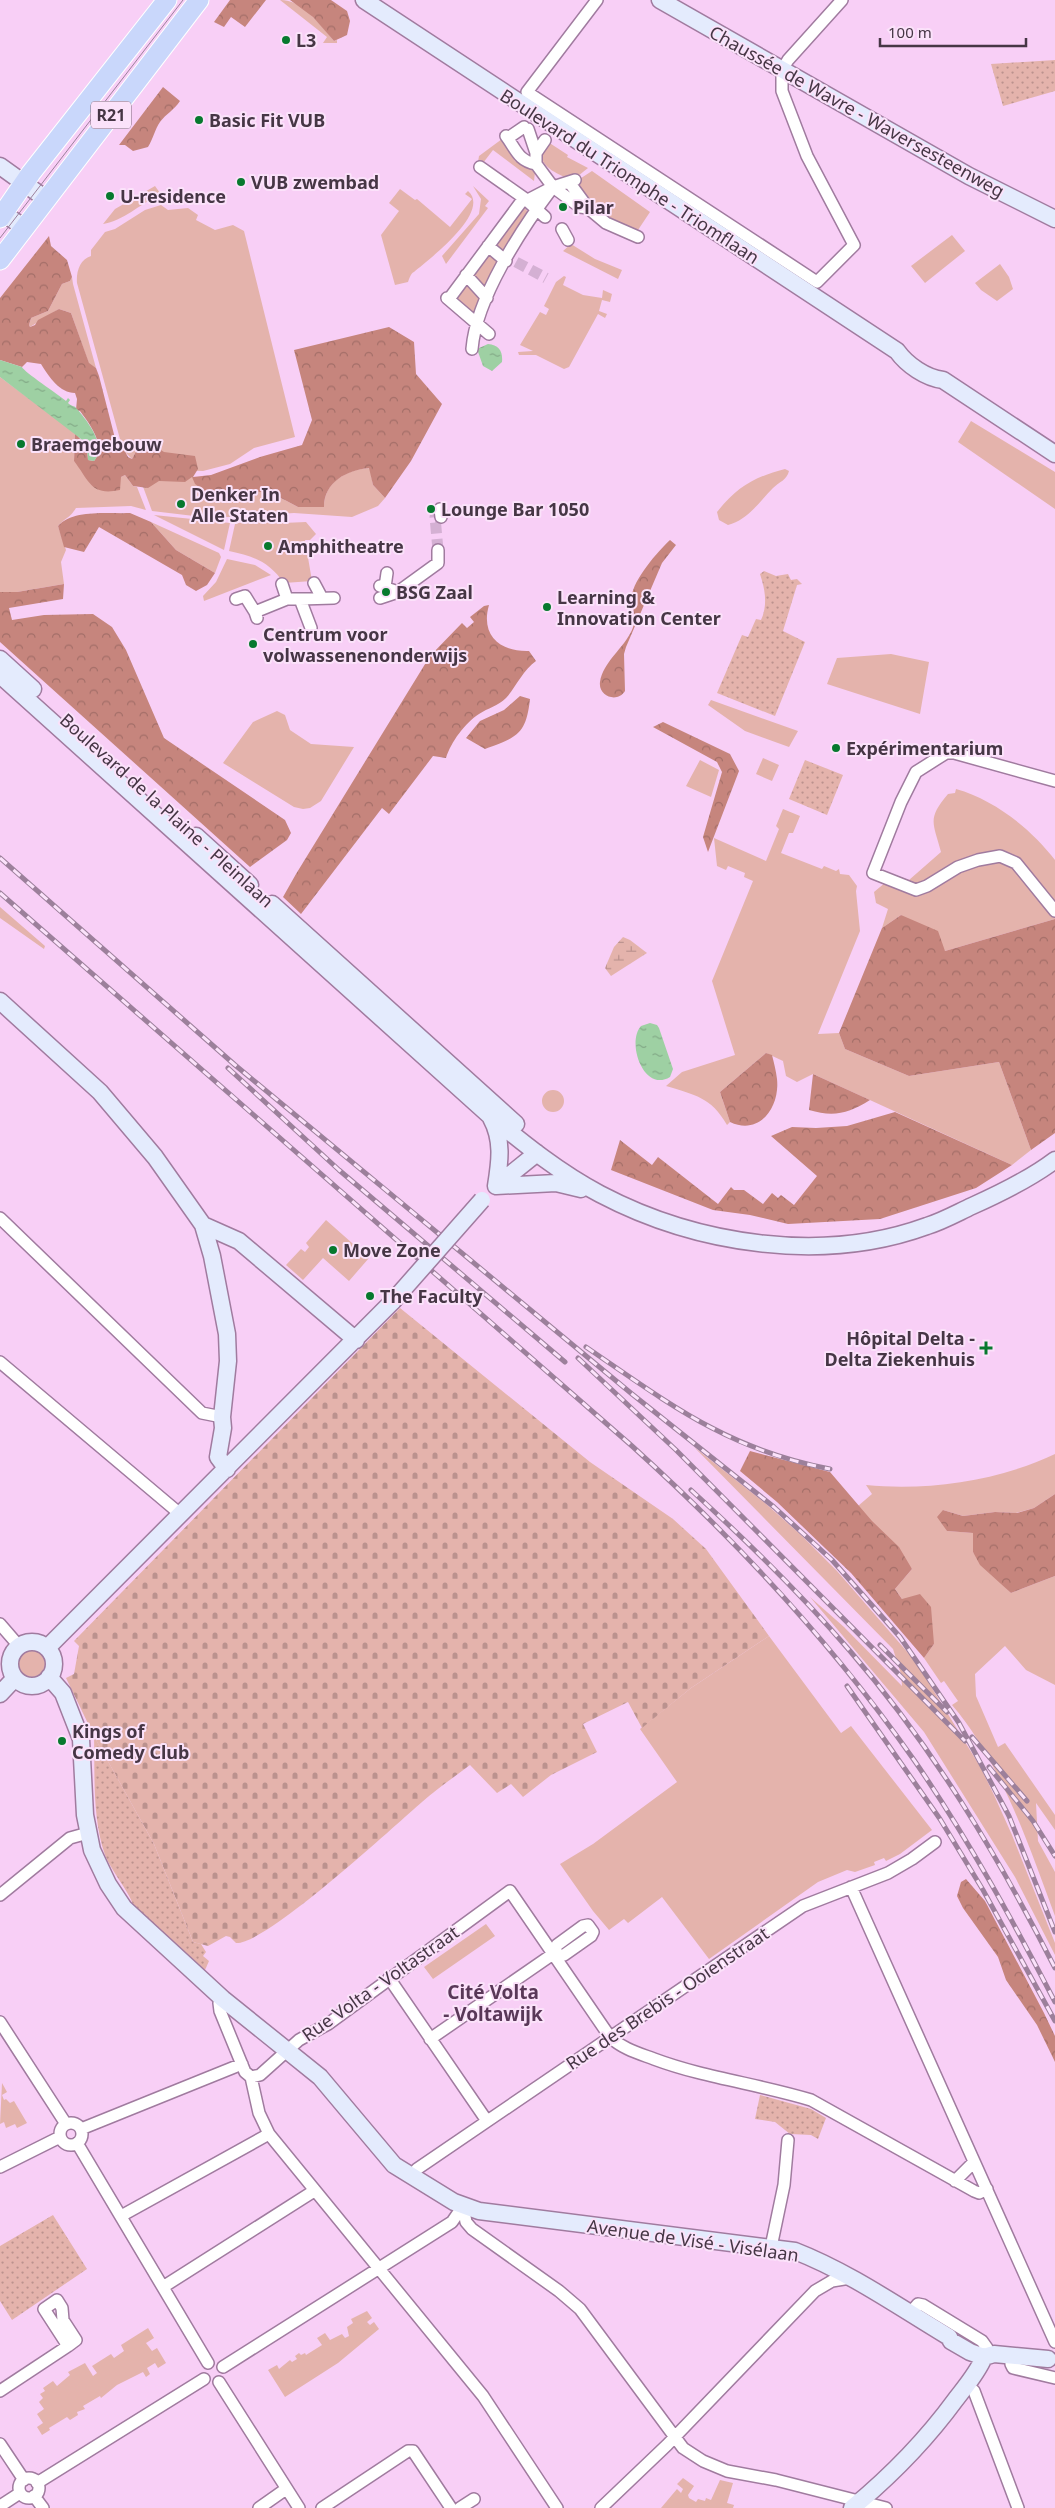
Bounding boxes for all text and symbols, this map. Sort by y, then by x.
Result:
scale bar [880,15,1026,47]
street label: Chaussée de Wavre - Waversesteenweg [705,20,1009,202]
text: 100 m [888,22,932,42]
place label: L3 [296,28,316,52]
marker: L3 [280,34,292,46]
street label: Boulevard du Triomphe - Triomflaan [496,83,764,269]
road number: R21 [91,102,131,128]
place label: Basic Fit VUB [209,108,325,132]
marker: Basic Fit VUB [193,114,205,126]
place label: VUB zwembad [251,170,379,194]
marker: VUB zwembad [235,176,247,188]
place label: U-residence [120,184,226,208]
marker: U-residence [104,190,116,202]
place label: Pilar [573,195,614,219]
marker: Pilar [557,201,569,213]
place label: Braemgebouw [31,432,162,456]
marker: Braemgebouw [15,438,27,450]
place label: Denker In Alle Staten [191,482,288,527]
place label: Lounge Bar 1050 [441,497,589,521]
marker: Denker In Alle Staten [175,498,187,510]
marker: Lounge Bar 1050 [425,503,437,515]
place label: Amphitheatre [278,534,404,558]
marker: Amphitheatre [262,540,274,552]
place label: BSG Zaal [396,580,473,604]
place label: Learning & Innovation Center [557,585,721,630]
marker: BSG Zaal [380,586,392,598]
marker: Learning & Innovation Center [541,601,553,613]
place label: Centrum voor volwassenenonderwijs [263,622,467,667]
marker: Centrum voor volwassenenonderwijs [247,638,259,650]
street label: Boulevard de la Plaine - Pleinlaan [55,708,279,912]
place label: Expérimentarium [846,736,1003,760]
marker: Expérimentarium [830,742,842,754]
place label: Move Zone [343,1238,441,1262]
marker: Move Zone [327,1244,339,1256]
place label: The Faculty [380,1284,483,1308]
marker: The Faculty [364,1290,376,1302]
place label: Hôpital Delta - Delta Ziekenhuis [824,1326,975,1371]
marker: Hôpital Delta - Delta Ziekenhuis [979,1341,993,1355]
place label: Kings of Comedy Club [72,1719,189,1764]
marker: Kings of Comedy Club [56,1735,68,1747]
street label: Rue Volta - Voltastraat [297,1919,464,2046]
street label: Rue des Brebis - Ooienstraat [561,1921,774,2075]
district label: Cité Volta - Voltawijk [443,1979,543,2027]
street label: Avenue de Visé - Visélaan [586,2213,800,2267]

